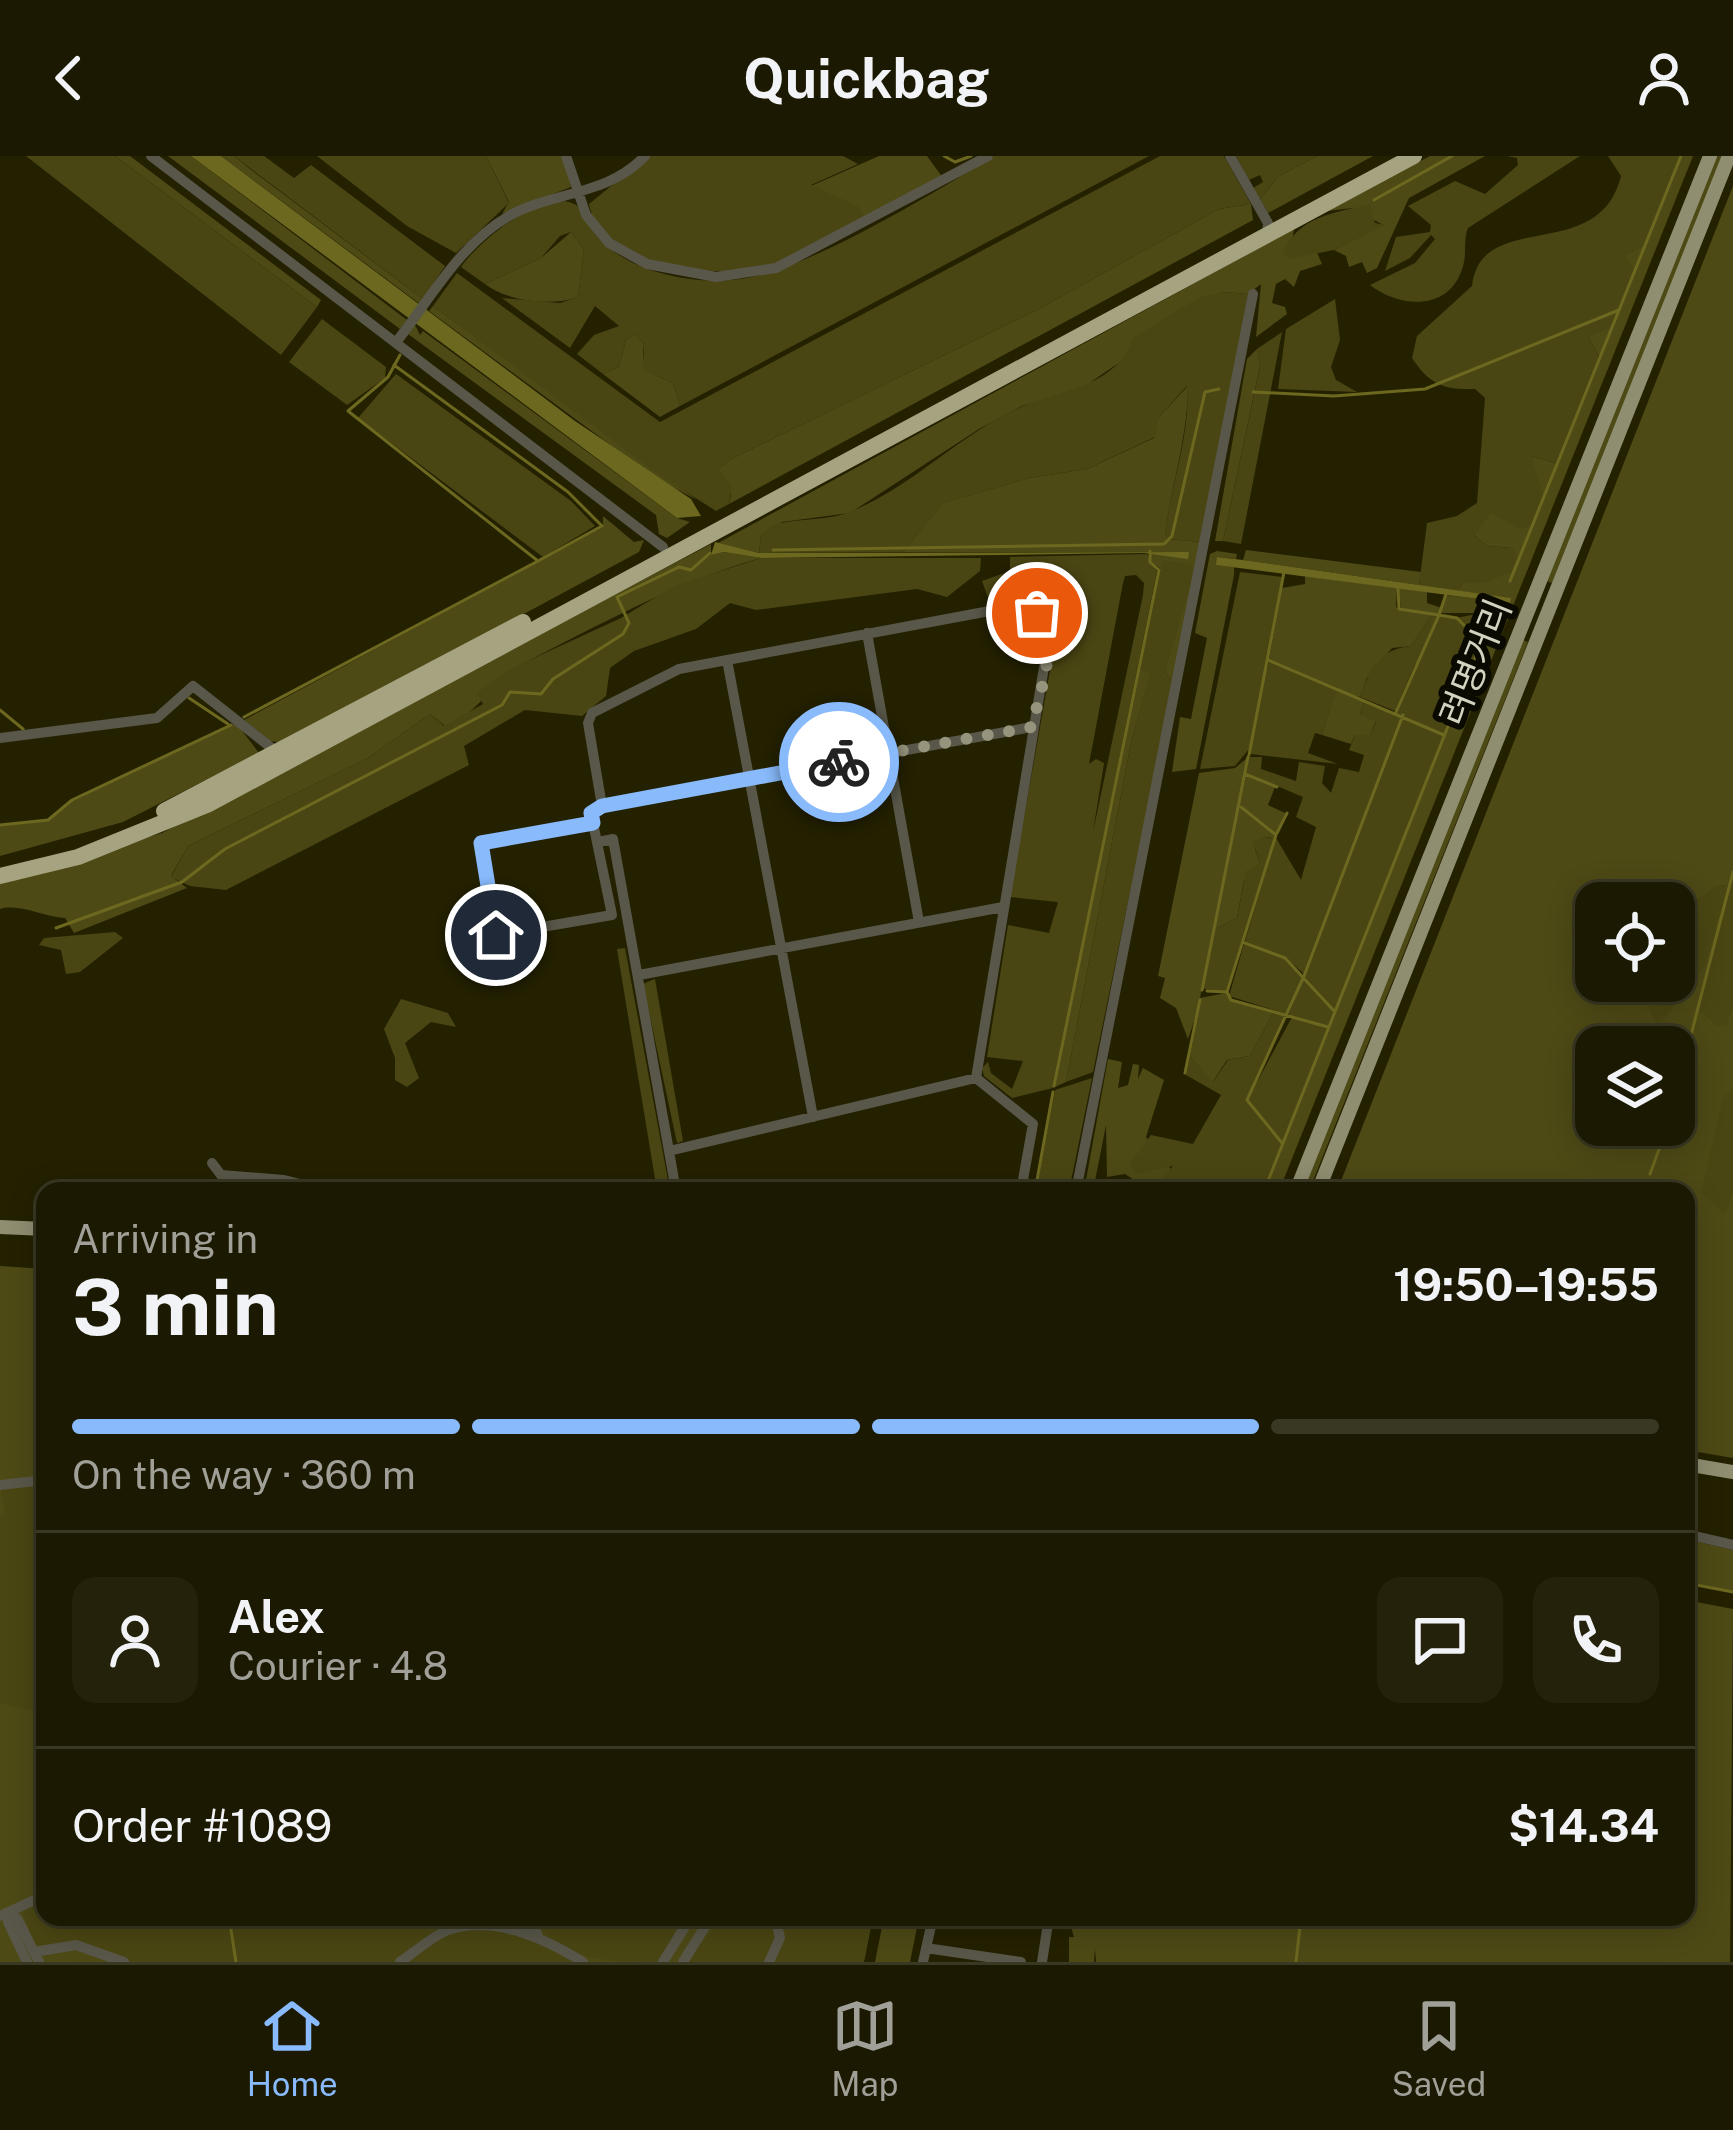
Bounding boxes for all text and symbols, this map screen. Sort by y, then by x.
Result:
icon: back [36,45,102,111]
icon: person [1631,45,1697,111]
text: Quickbag [743,47,990,110]
pin [986,562,1088,664]
icon: bag [1004,580,1070,646]
street label: 려명거리 [1431,593,1519,731]
courier [779,702,899,822]
icon: bike [806,729,872,795]
map controls [1575,882,1695,1146]
button: locate [1575,882,1695,1002]
pin [445,884,547,986]
icon: home [463,902,529,968]
button: layers [1575,1026,1695,1146]
text: Arriving in [72,1216,258,1262]
text: 19:50–19:55 [1393,1258,1659,1311]
text: 3 min [72,1261,279,1353]
text: On the way · 360 m [72,1452,416,1498]
button: person [72,1577,198,1703]
button: chat [1377,1577,1503,1703]
button: phone [1533,1577,1659,1703]
text: Alex [228,1590,325,1643]
text: Courier · 4.8 [228,1643,448,1689]
text: Order #1089 [72,1799,332,1852]
text: $14.34 [1508,1799,1659,1852]
tab: Home [247,1993,338,2103]
tab: Map [831,1993,898,2103]
tab: Saved [1392,1993,1486,2103]

